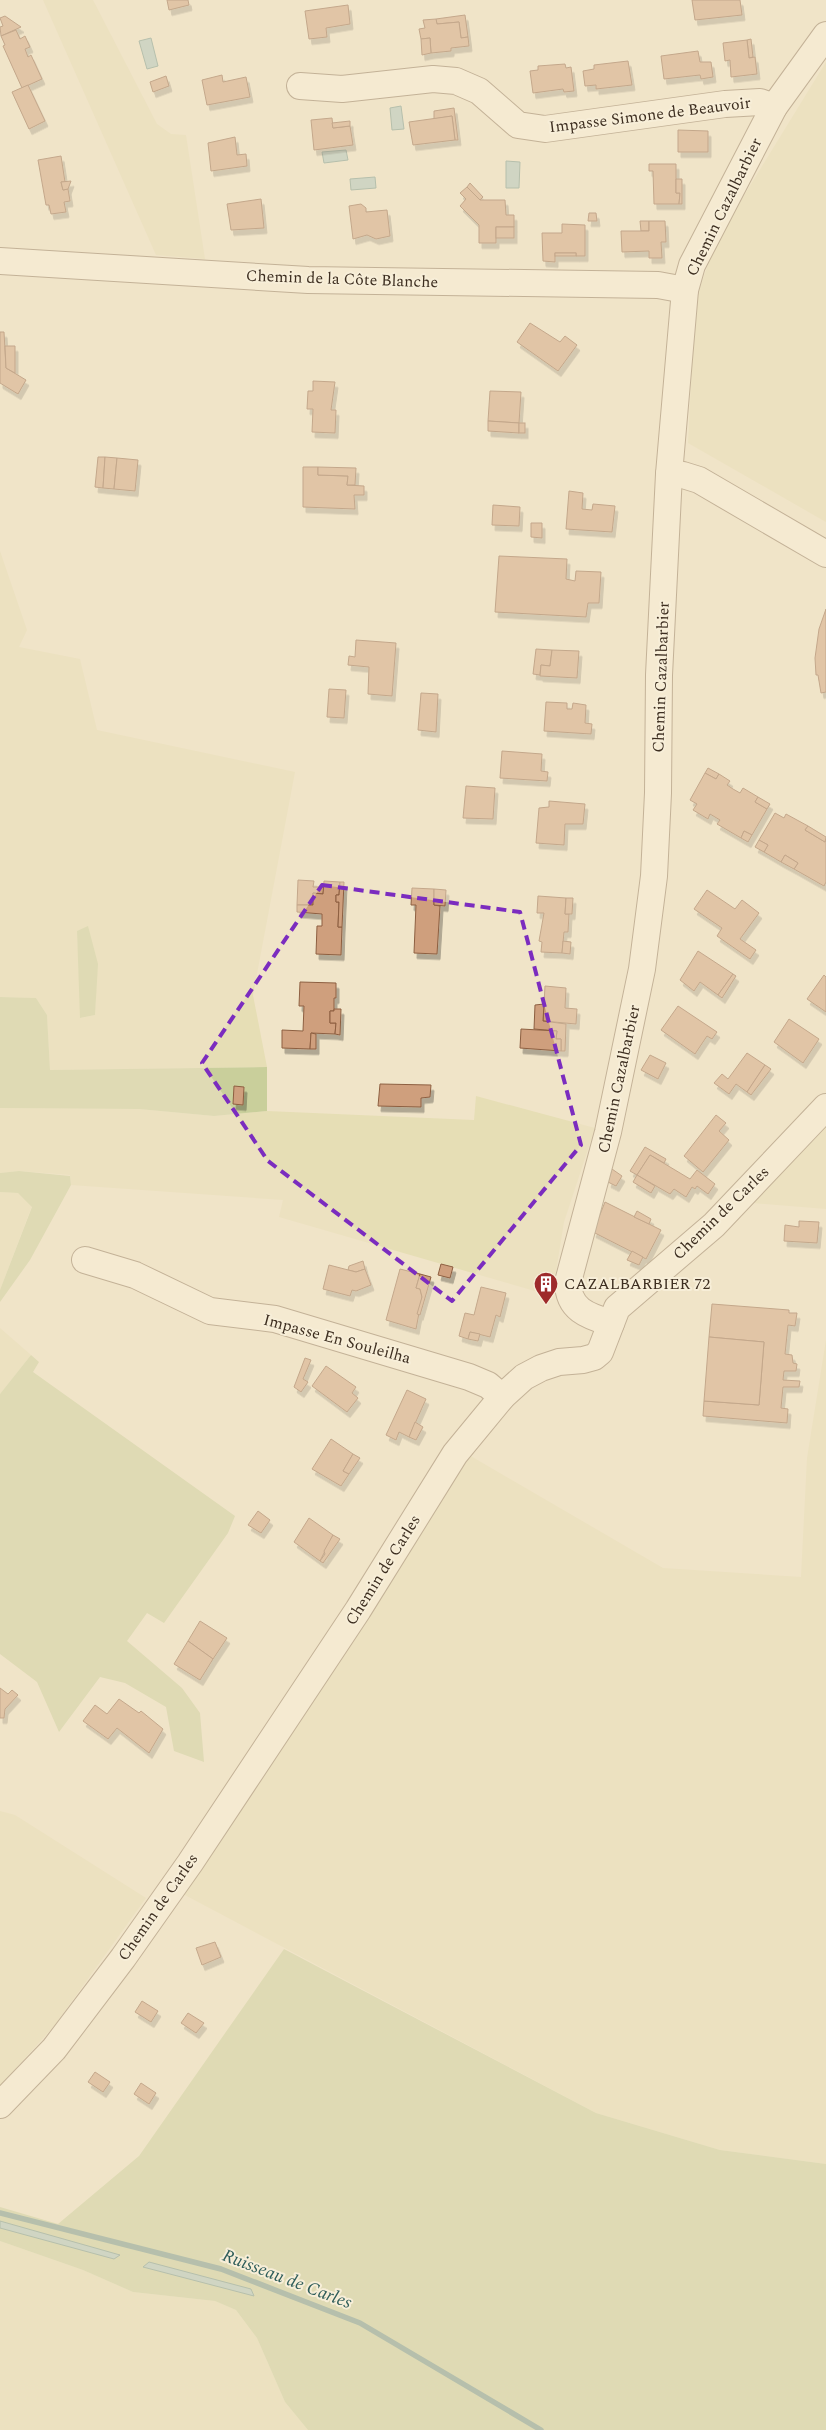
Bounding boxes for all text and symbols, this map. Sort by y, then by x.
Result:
street label: Impasse Simone de Beauvoir [548,91,752,139]
street label: Chemin Cazalbarbier [680,134,768,280]
street label: Chemin de la Côte Blanche [245,264,439,294]
street label: Chemin Cazalbarbier [646,601,676,753]
street label: Chemin Cazalbarbier [592,1002,646,1156]
street label: Chemin de Carles [667,1160,775,1266]
building icon: CAZALBARBIER 72 [533,1271,559,1305]
place label: CAZALBARBIER 72 [564,1272,710,1296]
street label: Impasse En Souleilha [261,1308,414,1370]
street label: Chemin de Carles [339,1510,427,1630]
street label: Chemin de Carles [112,1848,204,1966]
water label: Ruisseau de Carles [218,2242,356,2316]

